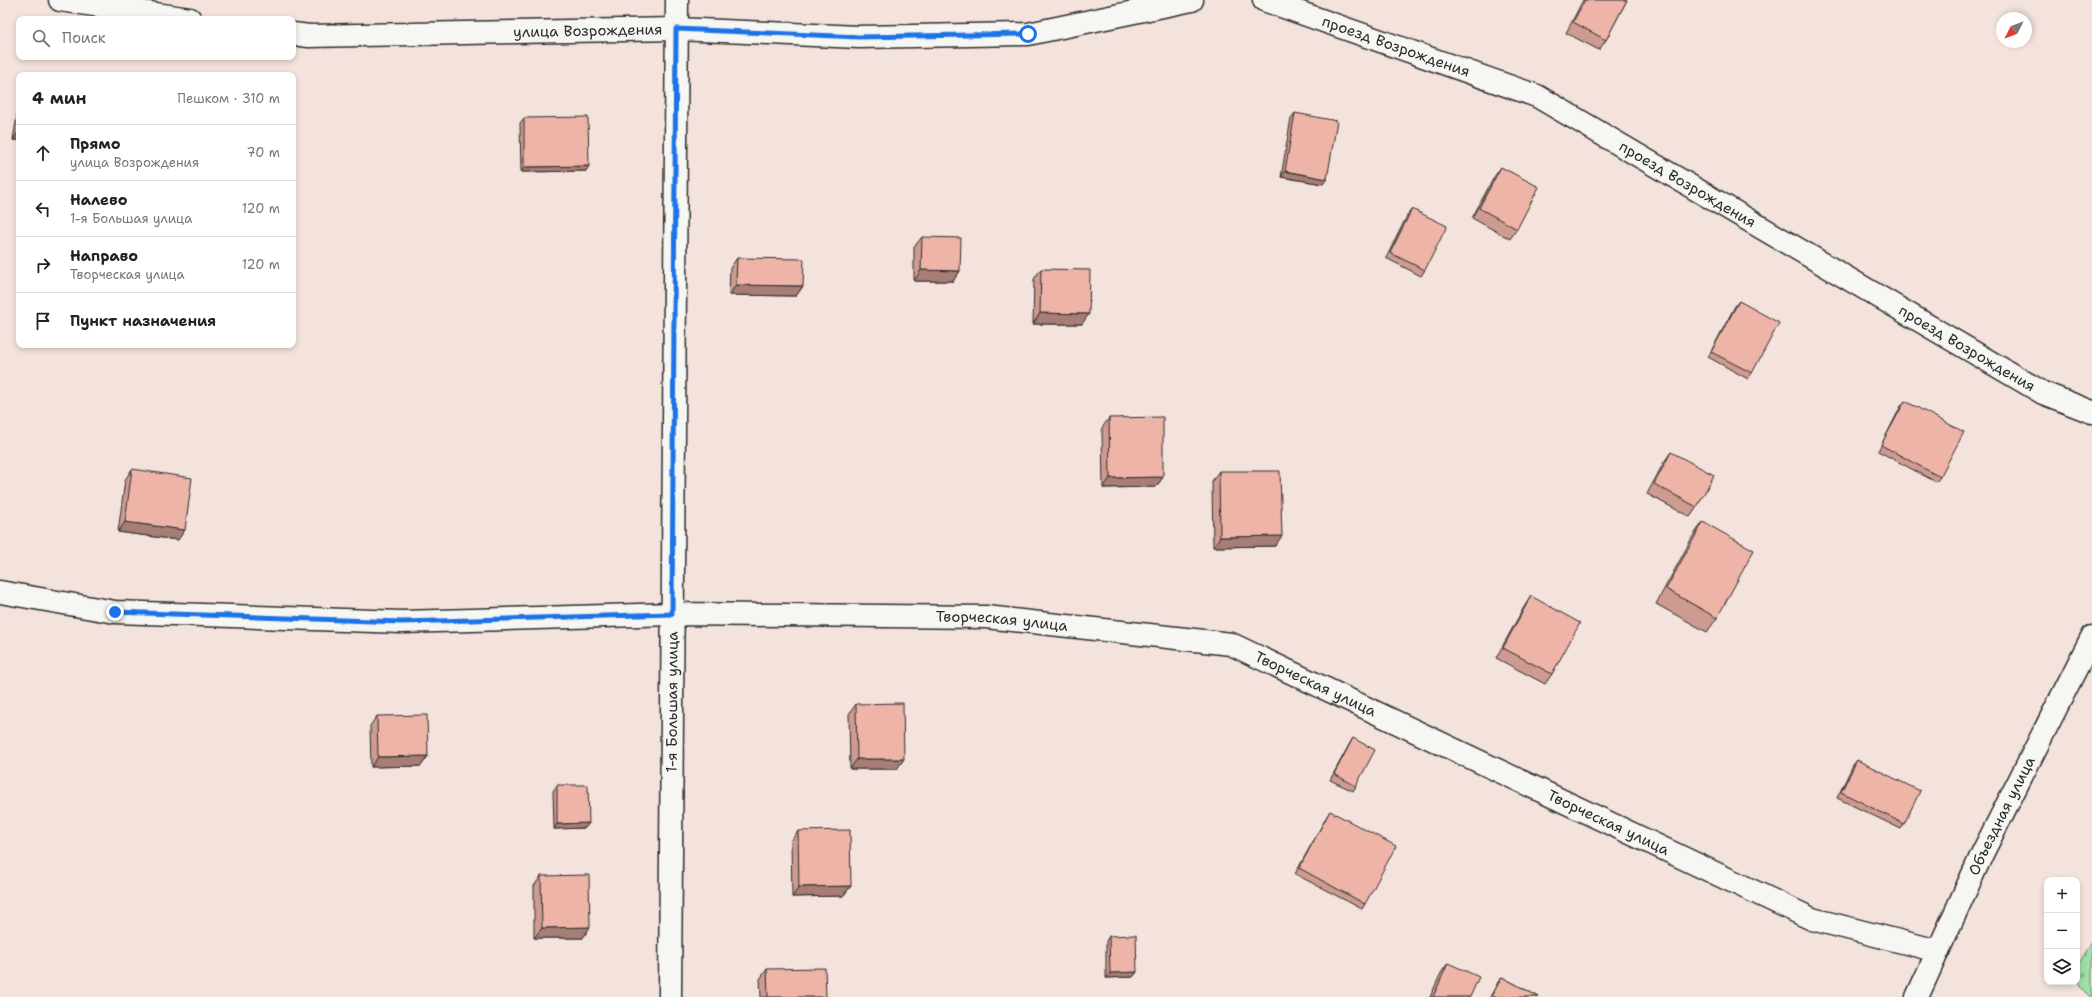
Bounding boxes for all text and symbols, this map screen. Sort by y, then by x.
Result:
street label: проезд Возрождения [1319,11,1473,82]
north arrow [1996,12,2032,48]
search box [16,16,296,60]
street label: улица Возрождения [513,19,663,42]
route start [1019,25,1037,43]
icon: search [30,27,52,49]
text: Поиск [62,28,106,48]
text: 4 мин [32,87,87,109]
text: Пешком · 310 m [177,90,280,107]
text: Прямо [70,134,120,154]
street label: проезд Возрождения [1616,136,1760,232]
icon: ahead [32,142,54,164]
text: 70 m [246,144,280,161]
text: улица Возрождения [70,154,199,171]
text: Налево [70,190,128,210]
icon: left [32,198,54,220]
text: 120 m [242,200,280,217]
text: 1-я Большая улица [70,210,192,227]
text: Направо [70,246,138,266]
icon: right [32,254,54,276]
text: 120 m [242,256,280,273]
text: Творческая улица [70,266,185,283]
street label: проезд Возрождения [1895,300,2039,396]
icon: arrive [32,310,54,332]
text: Пункт назначения [70,311,216,331]
route end [106,603,124,621]
street label: Творческая улица [936,607,1069,636]
street label: 1-я Большая улица [662,631,683,773]
street label: Творческая улица [1251,647,1380,722]
street label: Объездная улица [1964,752,2040,878]
street label: Творческая улица [1544,785,1673,860]
map controls [2044,877,2080,985]
button: + [2044,877,2080,913]
button: − [2044,913,2080,949]
button: layers [2044,949,2080,985]

